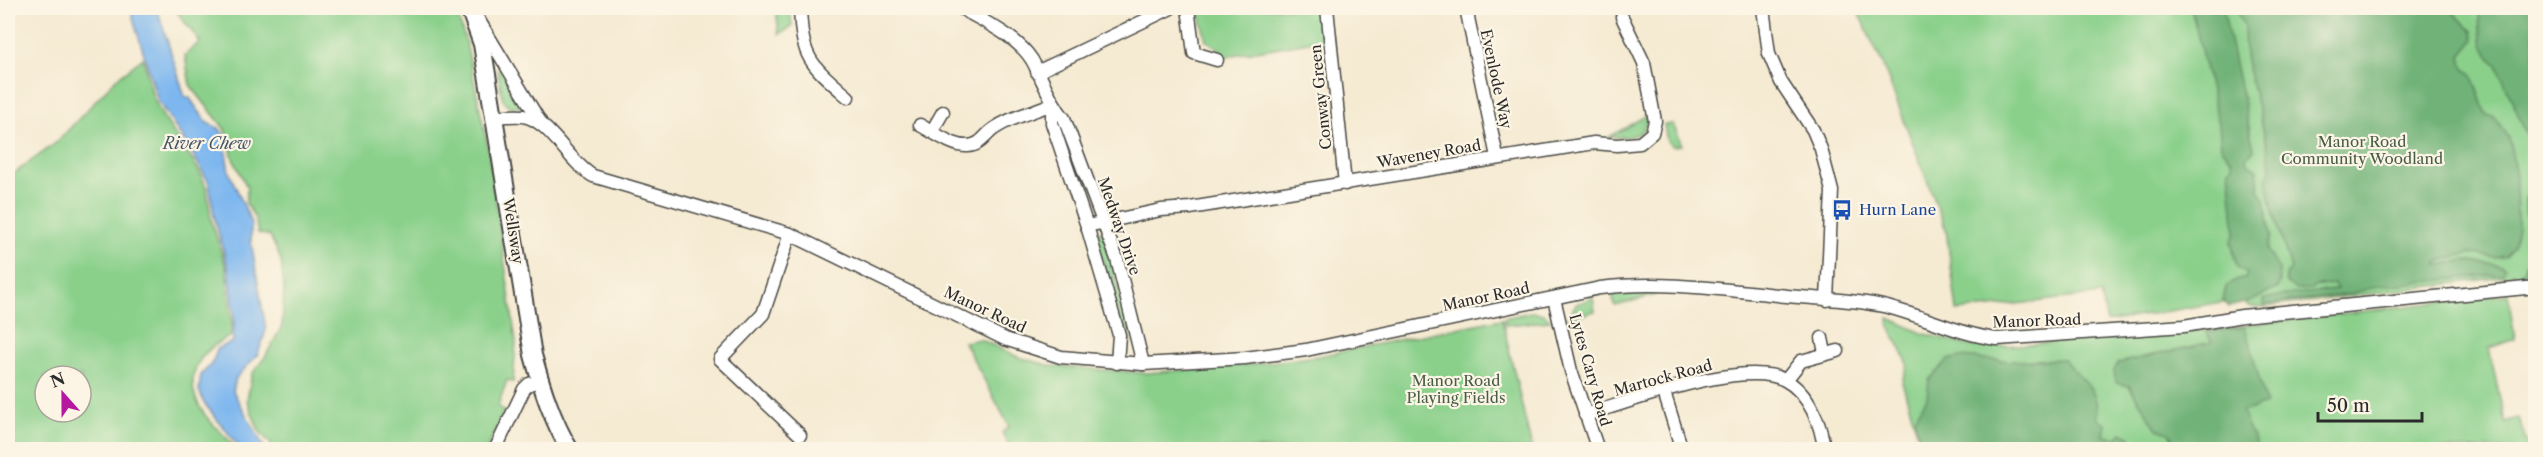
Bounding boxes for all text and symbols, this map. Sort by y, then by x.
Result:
street label: Evenlode Way [1477,27,1516,131]
street label: Conway Green [1305,43,1335,151]
park label: Manor Road Community Woodland [2281,132,2443,168]
water label: River Chew [161,133,251,153]
street label: Waveney Road [1374,135,1482,172]
street label: Medway Drive [1094,174,1145,277]
street label: Wellsway [499,195,528,266]
bus stop icon: Hurn Lane [1830,198,1854,222]
place label: Hurn Lane [1859,200,1936,219]
street label: Manor Road [1441,278,1531,315]
street label: Manor Road [941,282,1029,337]
street label: Manor Road [1992,309,2082,332]
street label: Lytes Cary Road [1565,311,1616,428]
street label: Martock Road [1612,355,1714,400]
north arrow [33,364,93,424]
text: N [48,368,68,392]
park label: Manor Road Playing Fields [1407,371,1505,407]
scale bar [2318,385,2422,423]
text: 50 m [2327,395,2370,417]

